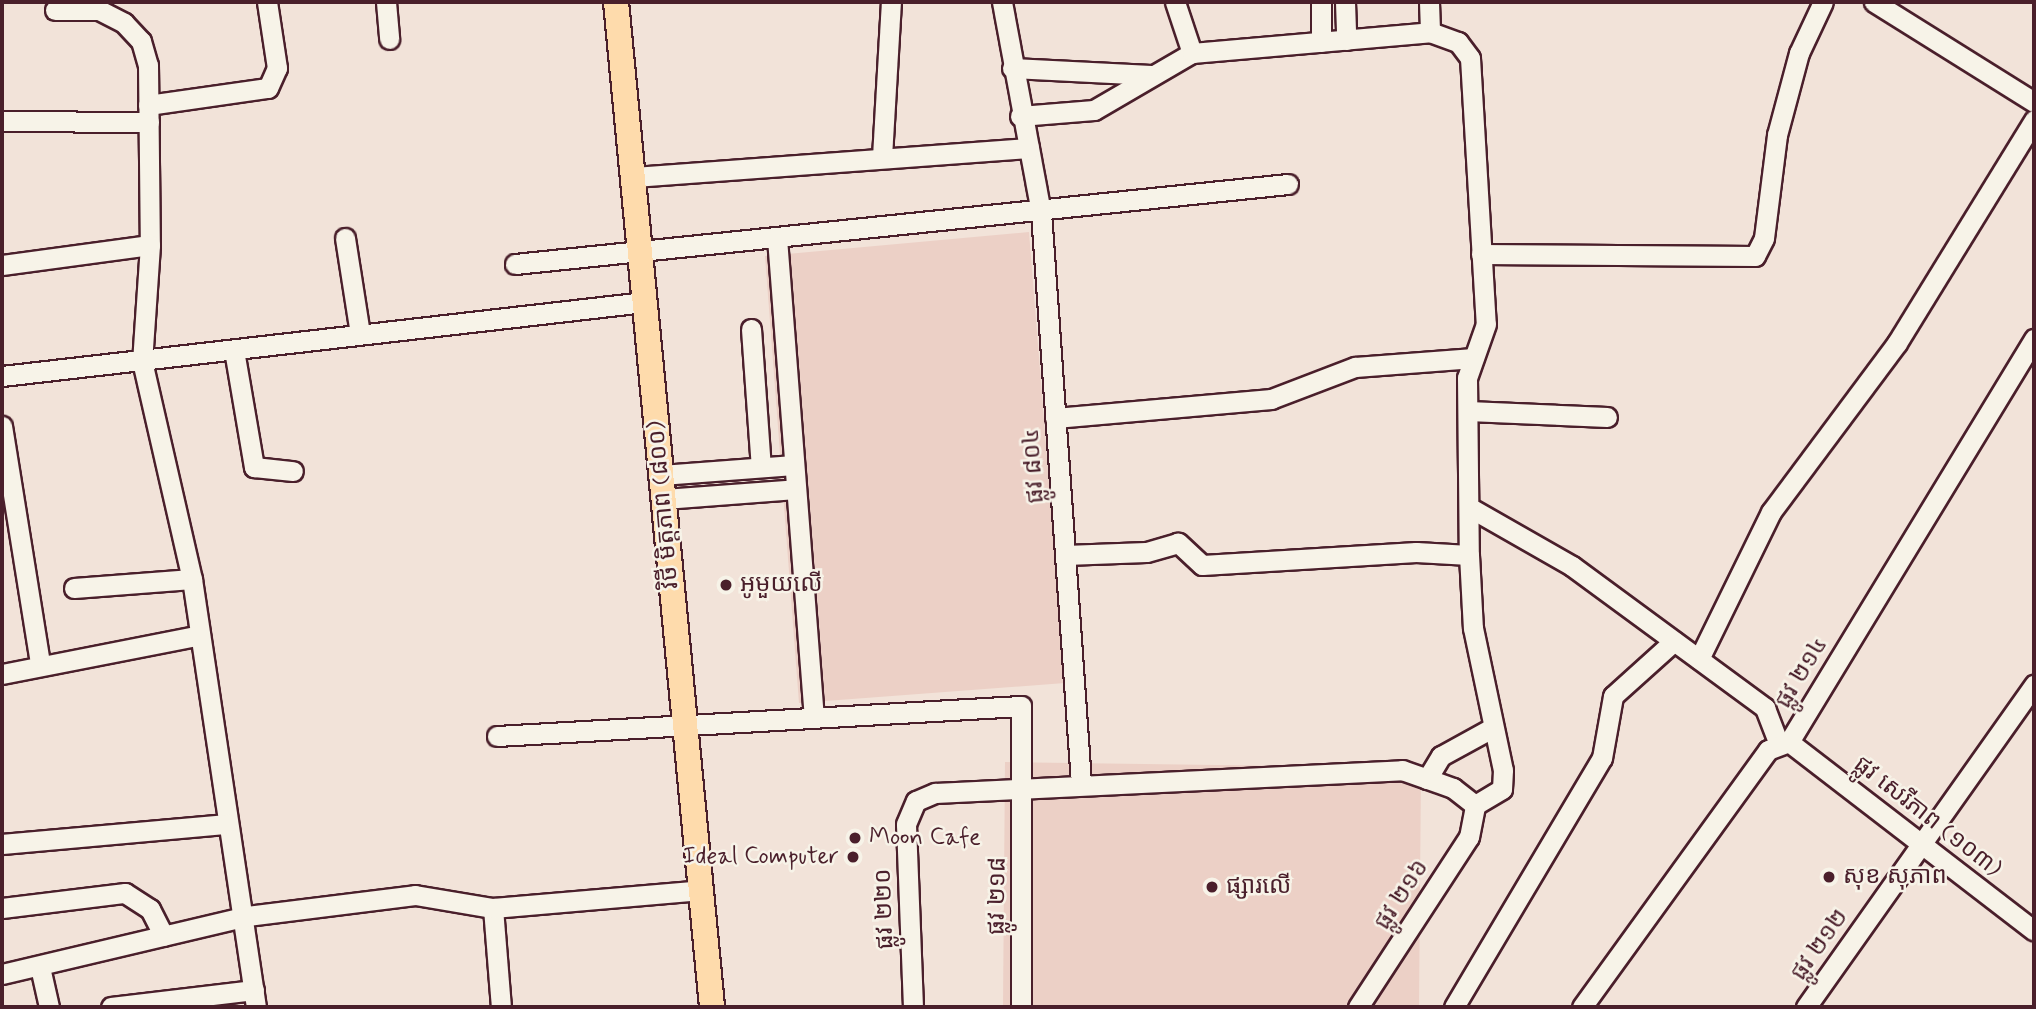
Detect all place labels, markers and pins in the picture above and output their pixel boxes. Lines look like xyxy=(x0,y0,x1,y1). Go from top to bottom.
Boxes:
place label: អូមួយលេី xyxy=(740,571,823,599)
marker: អូមួយលេី xyxy=(718,577,734,593)
place label: Moon Cafe xyxy=(869,824,980,852)
marker: Moon Cafe xyxy=(847,830,863,846)
place label: Ideal Computer xyxy=(675,843,839,871)
marker: Ideal Computer xyxy=(845,849,861,865)
place label: សុខ សុភាព xyxy=(1843,863,1947,891)
marker: សុខ សុភាព xyxy=(1821,869,1837,885)
place label: ផ្សារលើ xyxy=(1226,873,1291,901)
marker: ផ្សារលើ xyxy=(1204,879,1220,895)

